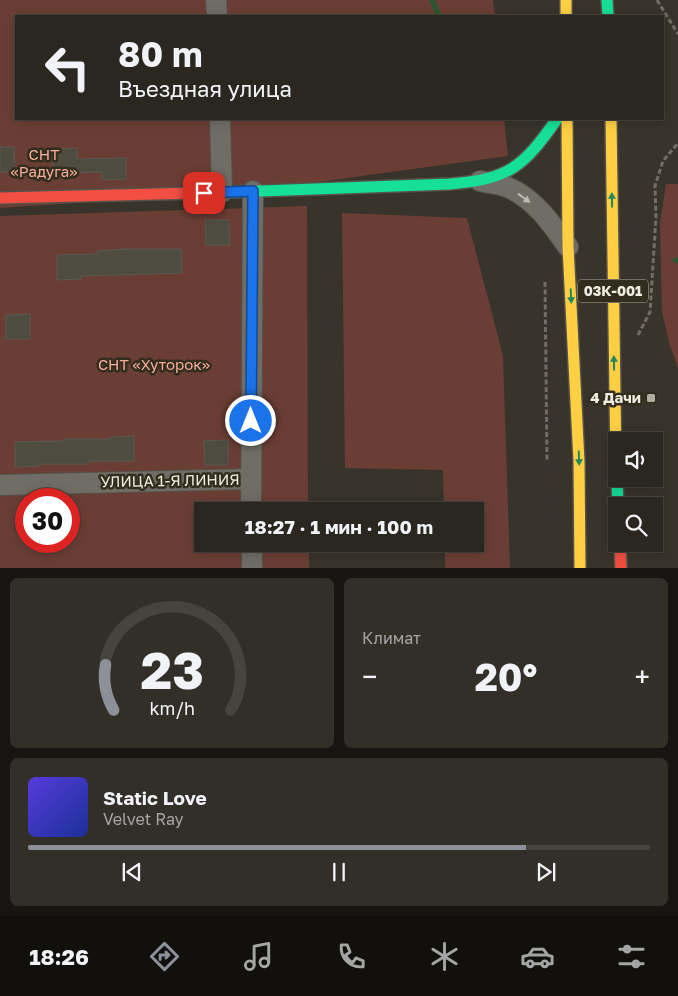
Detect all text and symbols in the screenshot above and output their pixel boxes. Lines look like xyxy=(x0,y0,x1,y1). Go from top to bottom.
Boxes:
text: 80 m xyxy=(118,33,203,75)
icon: left xyxy=(35,35,100,100)
text: Въездная улица xyxy=(118,75,292,102)
park label: СНТ «Радуга» xyxy=(10,145,78,180)
pin xyxy=(183,172,225,214)
icon: arrive xyxy=(190,179,218,207)
one-way arrow xyxy=(608,192,616,208)
one-way arrow xyxy=(517,193,530,204)
road number: 03К-001 xyxy=(578,280,648,302)
one-way arrow xyxy=(567,288,575,304)
park label: СНТ «Хуторок» xyxy=(98,355,210,373)
one-way arrow xyxy=(610,355,618,371)
place label: 4 Дачи xyxy=(590,388,641,406)
marker: 4 Дачи xyxy=(645,392,657,404)
position arrow xyxy=(224,394,276,446)
map controls xyxy=(608,432,663,552)
button: sound xyxy=(608,432,663,487)
one-way arrow xyxy=(575,450,583,466)
street label: УЛИЦА 1-Я ЛИНИЯ xyxy=(100,470,240,490)
speed limit sign: 30 xyxy=(15,488,80,553)
button: search xyxy=(608,497,663,552)
text: 18:27 · 1 мин · 100 m xyxy=(245,515,433,538)
text: Климат xyxy=(362,628,421,648)
text: 23 xyxy=(140,638,204,700)
text: 20° xyxy=(475,654,537,699)
text: − xyxy=(362,660,377,693)
text: + xyxy=(635,660,650,693)
text: km/h xyxy=(149,697,195,719)
text: Static Love xyxy=(103,786,207,809)
text: Velvet Ray xyxy=(103,809,184,829)
icon: previous xyxy=(118,858,146,886)
icon: pause xyxy=(325,858,353,886)
icon: next xyxy=(532,858,560,886)
icon: directions xyxy=(147,939,182,974)
icon: music xyxy=(241,939,276,974)
icon: phone xyxy=(334,939,369,974)
icon: climate xyxy=(427,939,462,974)
icon: car xyxy=(520,939,555,974)
icon: filters xyxy=(614,939,649,974)
text: 18:26 xyxy=(29,943,89,970)

